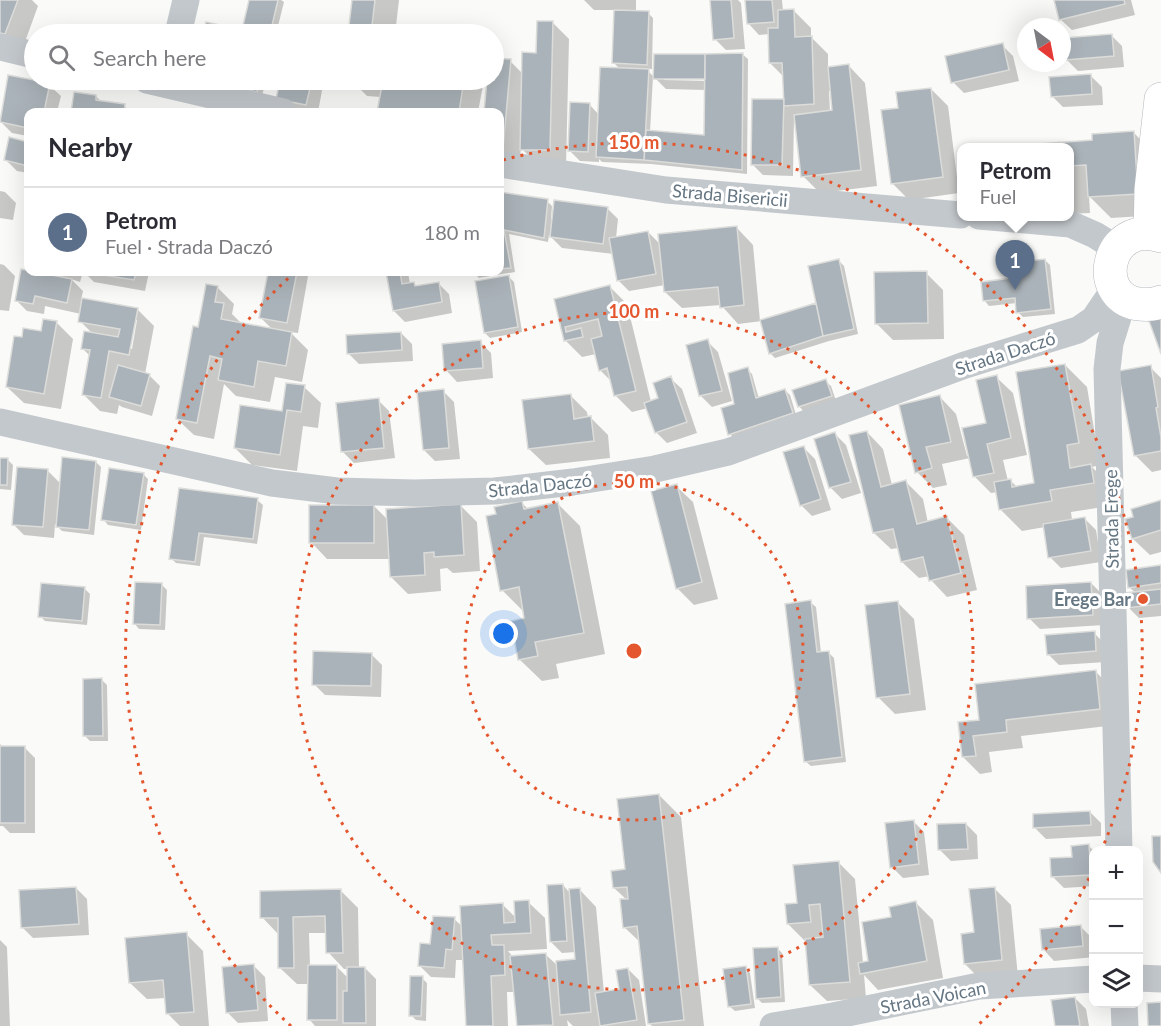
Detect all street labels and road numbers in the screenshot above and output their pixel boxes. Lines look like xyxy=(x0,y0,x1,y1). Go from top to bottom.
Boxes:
street label: Strada Bisericii xyxy=(671,179,789,211)
street label: Strada Daczó xyxy=(952,326,1058,380)
street label: Strada Daczó xyxy=(487,469,593,501)
street label: Strada Erege xyxy=(1099,469,1123,569)
street label: Strada Voican xyxy=(878,976,988,1018)

